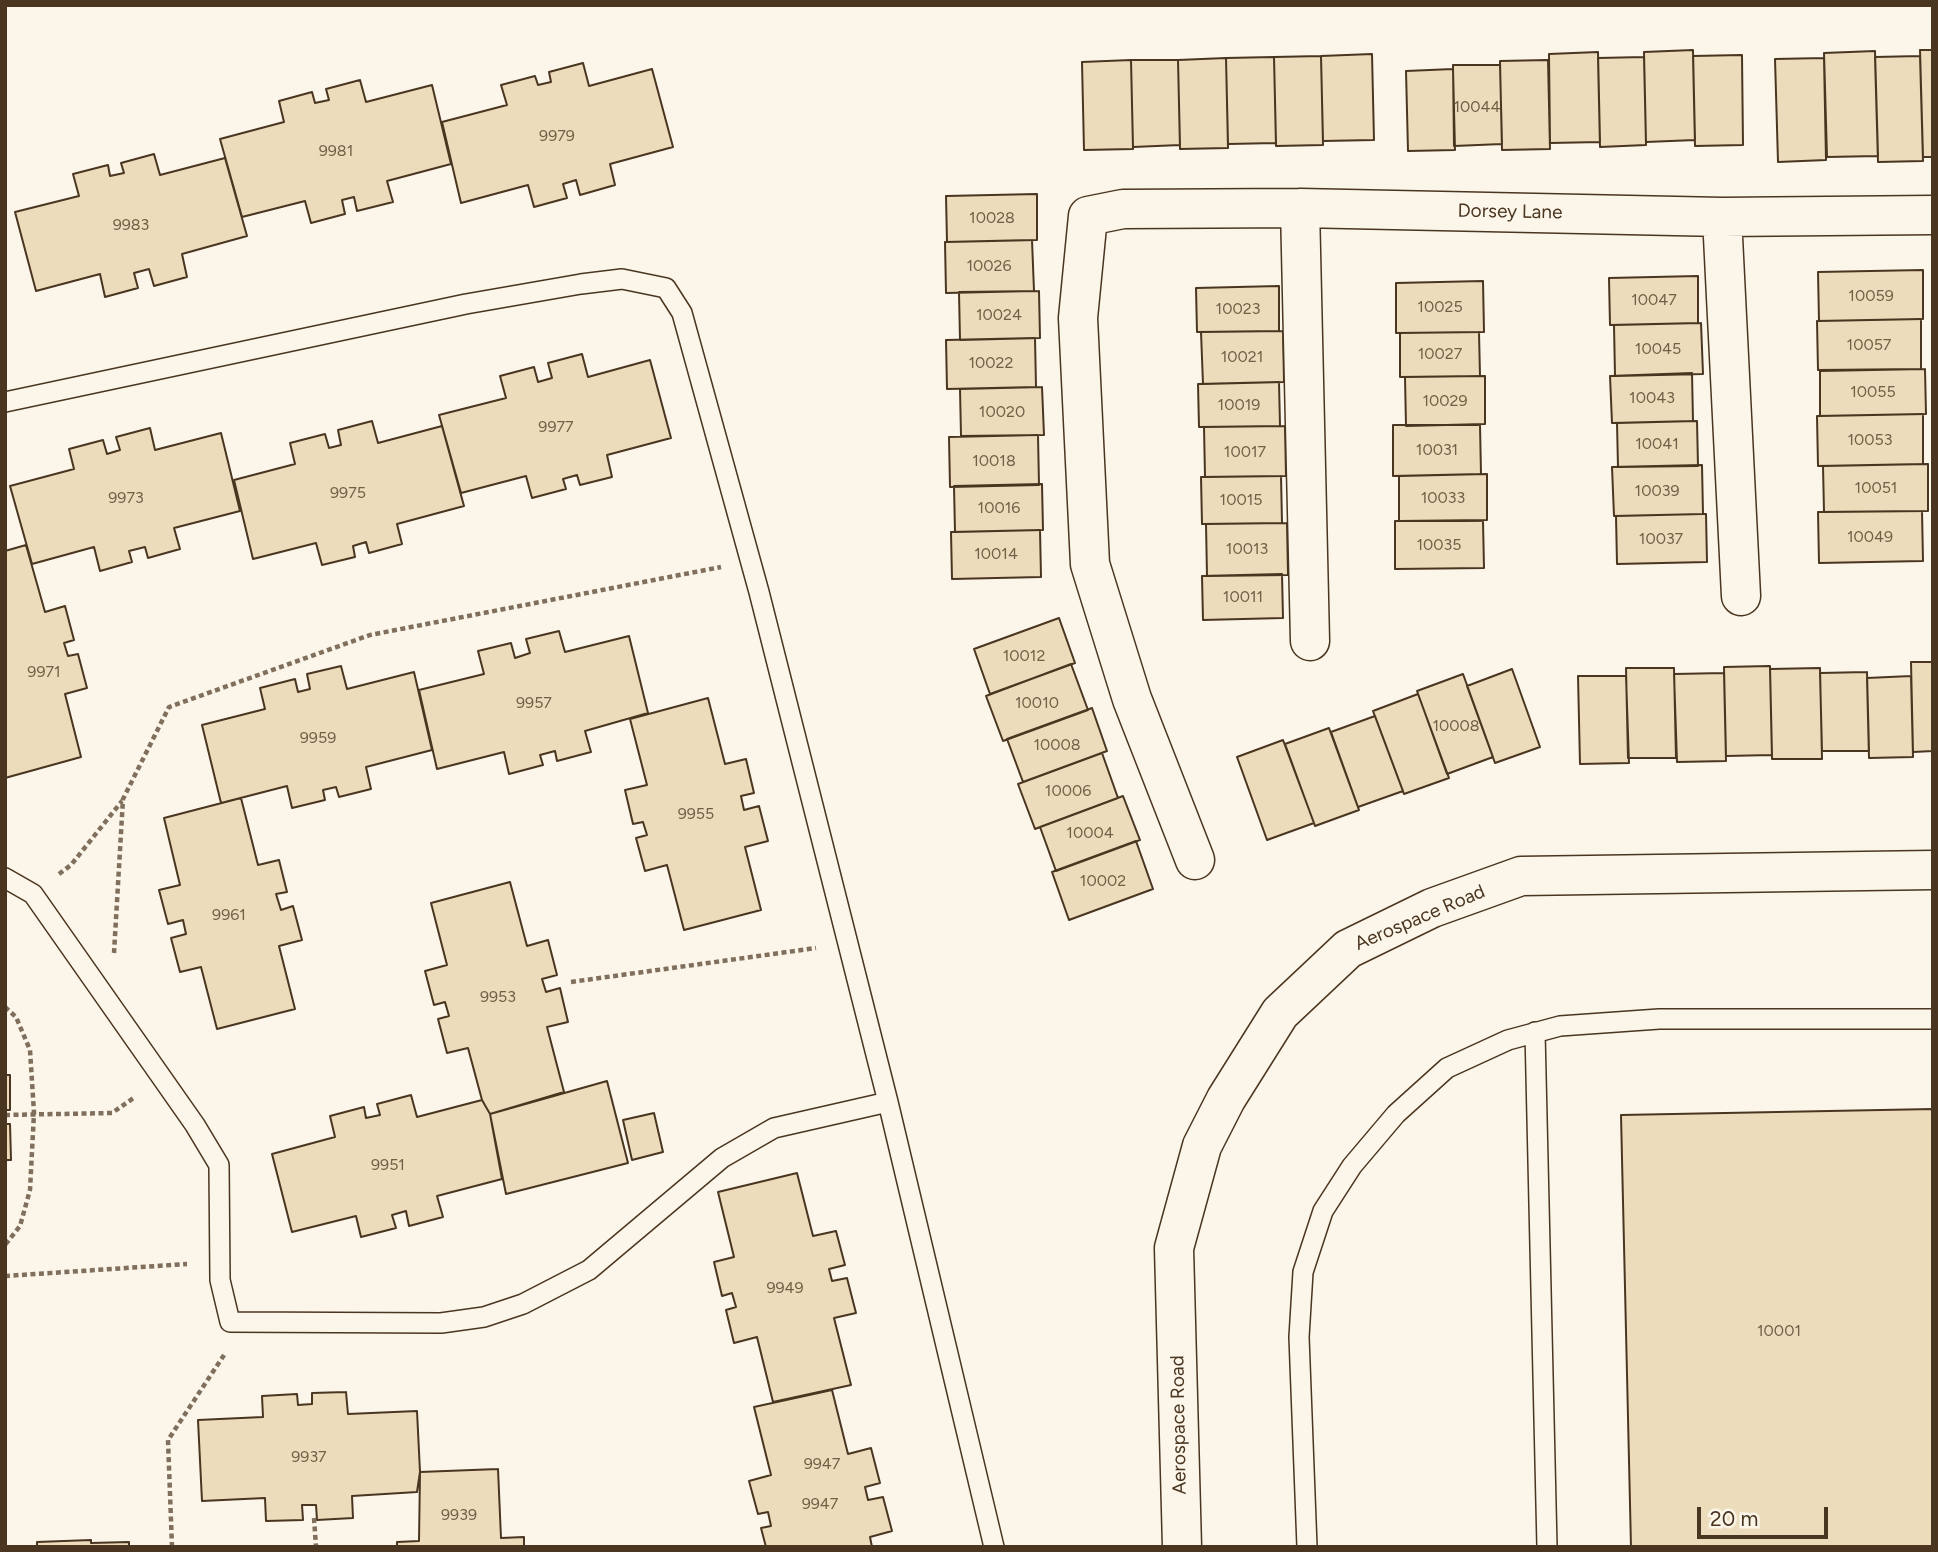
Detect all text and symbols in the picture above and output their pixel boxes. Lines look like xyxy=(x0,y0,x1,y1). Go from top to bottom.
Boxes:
house number: 10044 xyxy=(1454,97,1500,117)
house number: 9979 xyxy=(539,126,575,146)
house number: 9981 xyxy=(319,141,353,161)
street label: Dorsey Lane xyxy=(1457,200,1563,224)
house number: 10028 xyxy=(969,208,1015,228)
house number: 9983 xyxy=(113,215,149,235)
house number: 10026 xyxy=(966,256,1012,276)
house number: 10059 xyxy=(1848,286,1894,306)
house number: 10047 xyxy=(1631,290,1677,310)
house number: 10025 xyxy=(1417,297,1463,317)
house number: 10023 xyxy=(1216,299,1260,319)
house number: 10024 xyxy=(976,305,1022,325)
house number: 10057 xyxy=(1847,335,1891,355)
house number: 10045 xyxy=(1635,339,1681,359)
house number: 10027 xyxy=(1418,344,1462,364)
house number: 10021 xyxy=(1221,347,1263,367)
house number: 10022 xyxy=(968,353,1014,373)
house number: 10055 xyxy=(1850,382,1896,402)
house number: 10043 xyxy=(1629,388,1675,408)
house number: 10029 xyxy=(1422,391,1468,411)
house number: 10019 xyxy=(1218,395,1260,415)
house number: 10020 xyxy=(979,402,1025,422)
house number: 9977 xyxy=(538,417,574,437)
house number: 10053 xyxy=(1847,430,1893,450)
house number: 10041 xyxy=(1635,434,1679,454)
house number: 10031 xyxy=(1416,440,1458,460)
house number: 10017 xyxy=(1224,442,1266,462)
house number: 10018 xyxy=(972,451,1016,471)
house number: 10051 xyxy=(1855,478,1897,498)
house number: 10039 xyxy=(1635,481,1679,501)
house number: 9975 xyxy=(330,483,366,503)
house number: 9973 xyxy=(108,488,144,508)
house number: 10033 xyxy=(1421,488,1465,508)
house number: 10015 xyxy=(1220,490,1262,510)
house number: 10016 xyxy=(978,498,1020,518)
house number: 10049 xyxy=(1847,527,1893,547)
house number: 10037 xyxy=(1639,529,1683,549)
house number: 10035 xyxy=(1416,535,1462,555)
house number: 10013 xyxy=(1226,539,1268,559)
house number: 10014 xyxy=(974,544,1018,564)
house number: 10011 xyxy=(1223,587,1263,607)
house number: 10012 xyxy=(1003,646,1045,666)
house number: 9971 xyxy=(27,662,61,682)
house number: 9957 xyxy=(516,693,552,713)
house number: 10010 xyxy=(1015,693,1059,713)
house number: 10008 xyxy=(1432,716,1480,736)
house number: 9959 xyxy=(300,728,336,748)
house number: 10008 xyxy=(1033,735,1081,755)
house number: 10006 xyxy=(1045,781,1091,801)
house number: 9955 xyxy=(678,804,714,824)
house number: 10004 xyxy=(1066,823,1114,843)
house number: 10002 xyxy=(1080,871,1126,891)
street label: Aerospace Road xyxy=(1351,880,1489,956)
house number: 9961 xyxy=(212,905,246,925)
house number: 9953 xyxy=(480,987,516,1007)
house number: 9951 xyxy=(371,1155,405,1175)
house number: 9949 xyxy=(766,1278,804,1298)
house number: 10001 xyxy=(1757,1321,1801,1341)
street label: Aerospace Road xyxy=(1166,1355,1192,1495)
house number: 9937 xyxy=(291,1447,327,1467)
house number: 9947 xyxy=(804,1454,840,1474)
scale bar xyxy=(1700,1492,1831,1536)
house number: 9947 xyxy=(802,1494,838,1514)
house number: 9939 xyxy=(441,1505,477,1525)
text: 20 m xyxy=(1710,1506,1758,1531)

